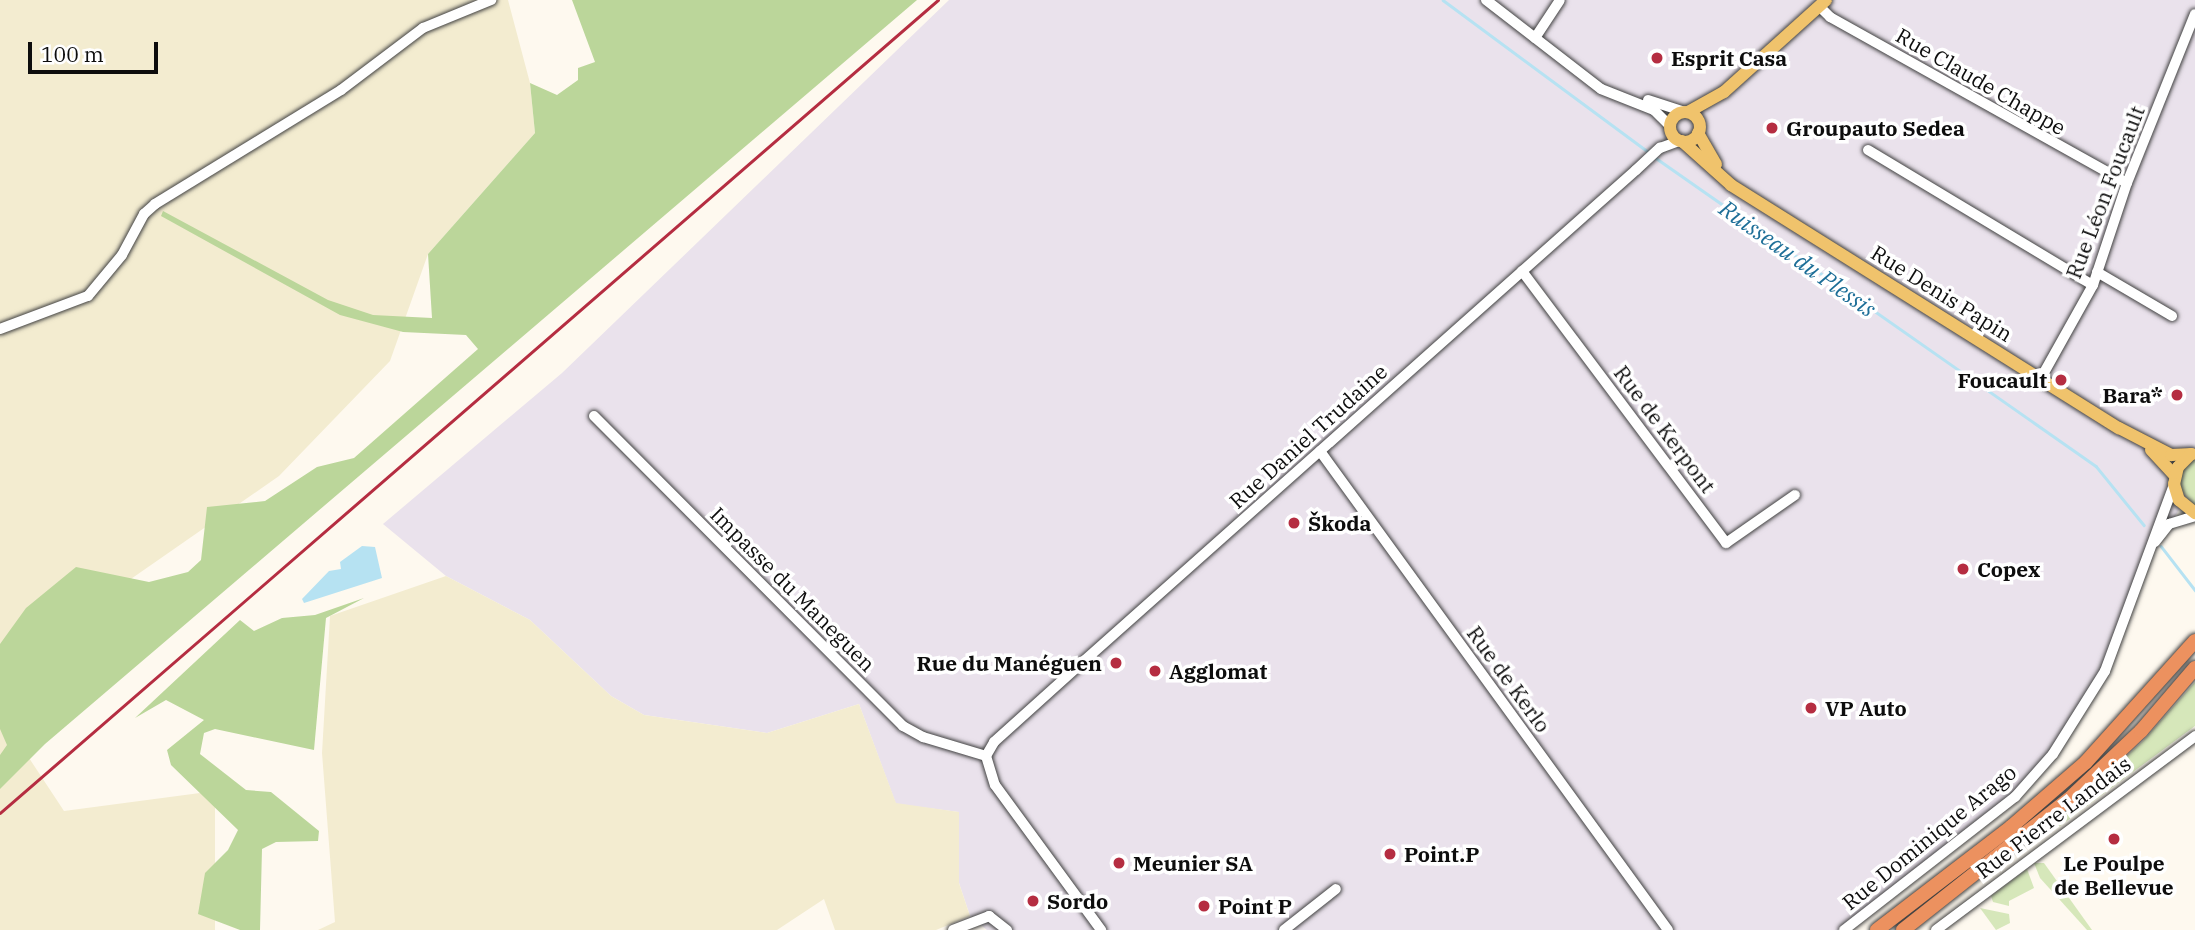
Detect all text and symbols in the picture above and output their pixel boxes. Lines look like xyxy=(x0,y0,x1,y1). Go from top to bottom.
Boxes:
street label: Rue Claude Chappe xyxy=(1892,22,2070,140)
scale bar xyxy=(32,28,161,72)
text: 100 m xyxy=(41,40,104,68)
place label: Esprit Casa xyxy=(1671,45,1787,71)
marker: Esprit Casa xyxy=(1649,50,1665,66)
street label: Rue Léon Foucault xyxy=(2060,102,2150,282)
place label: Groupauto Sedea xyxy=(1786,115,1965,141)
marker: Groupauto Sedea xyxy=(1764,120,1780,136)
water label: Ruisseau du Plessis xyxy=(1715,194,1881,322)
street label: Rue Denis Papin xyxy=(1867,240,2017,346)
street label: Rue Daniel Trudaine xyxy=(1224,359,1392,513)
street label: Rue de Kerpont xyxy=(1609,360,1721,498)
place label: Foucault xyxy=(1957,367,2047,393)
marker: Foucault xyxy=(2053,372,2069,388)
place label: Bara* xyxy=(2102,382,2163,408)
marker: Bara* xyxy=(2169,387,2185,403)
street label: Impasse du Maneguen xyxy=(705,501,881,677)
place label: Škoda xyxy=(1308,510,1372,536)
marker: Škoda xyxy=(1286,515,1302,531)
place label: Copex xyxy=(1977,556,2040,582)
marker: Copex xyxy=(1955,561,1971,577)
street label: Rue de Kerlo xyxy=(1462,621,1556,737)
place label: Rue du Manéguen xyxy=(917,650,1102,676)
marker: Rue du Manéguen xyxy=(1108,655,1124,671)
place label: Agglomat xyxy=(1169,658,1267,684)
marker: Agglomat xyxy=(1147,663,1163,679)
place label: VP Auto xyxy=(1825,695,1907,721)
marker: VP Auto xyxy=(1803,700,1819,716)
street label: Rue Pierre Landais xyxy=(1971,751,2135,883)
street label: Rue Dominique Arago xyxy=(1837,759,2021,915)
marker: Le Poulpe de Bellevue xyxy=(2106,831,2122,847)
place label: Point.P xyxy=(1404,841,1480,867)
marker: Point.P xyxy=(1382,846,1398,862)
place label: Meunier SA xyxy=(1133,850,1253,876)
place label: Le Poulpe de Bellevue xyxy=(2054,850,2174,900)
marker: Meunier SA xyxy=(1111,855,1127,871)
place label: Sordo xyxy=(1047,888,1108,914)
marker: Sordo xyxy=(1025,893,1041,909)
place label: Point P xyxy=(1218,893,1292,919)
marker: Point P xyxy=(1196,898,1212,914)

